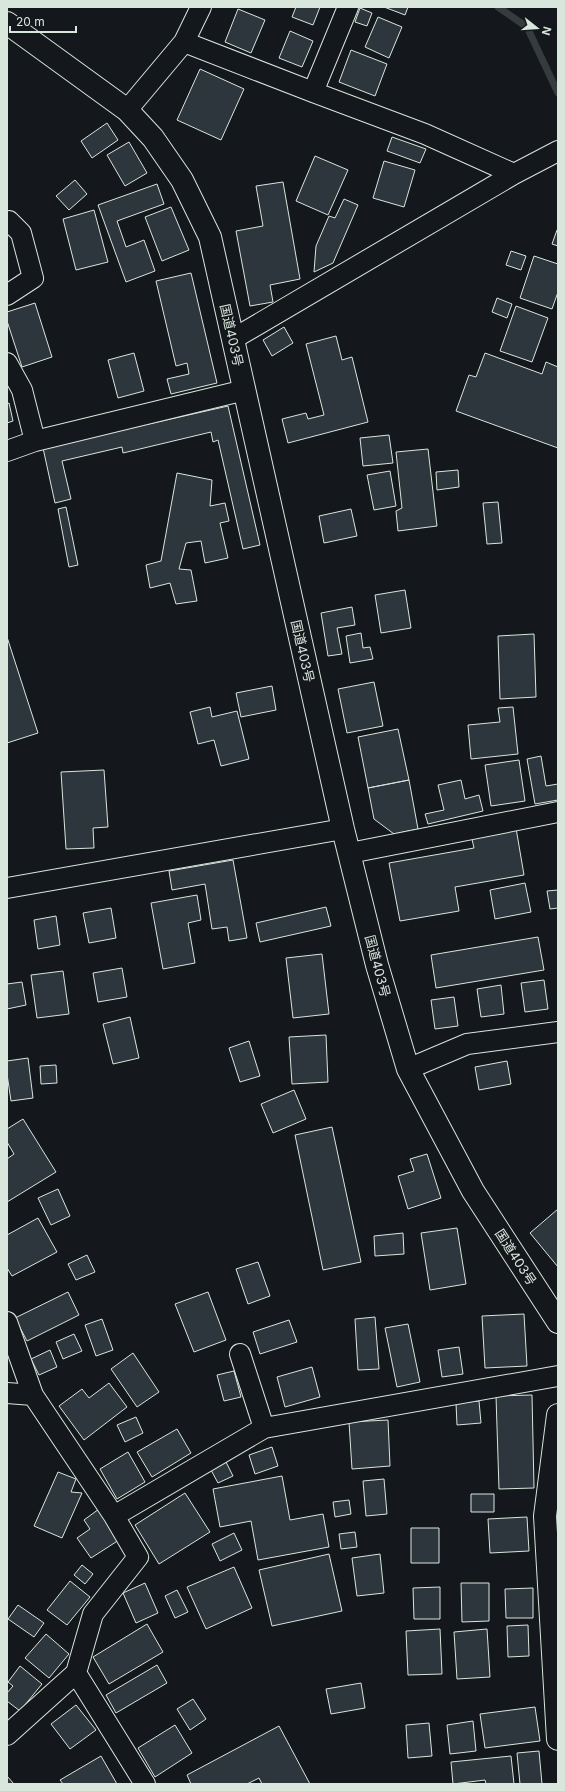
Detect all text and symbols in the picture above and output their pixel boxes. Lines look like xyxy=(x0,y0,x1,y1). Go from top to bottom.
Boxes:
scale bar xyxy=(10,8,76,34)
north arrow xyxy=(517,8,557,48)
text: 20 m xyxy=(16,14,45,29)
text: N xyxy=(539,25,554,37)
street label: 国道403号 xyxy=(217,302,247,368)
street label: 国道403号 xyxy=(288,618,318,684)
street label: 国道403号 xyxy=(362,933,394,999)
street label: 国道403号 xyxy=(492,1226,540,1288)

